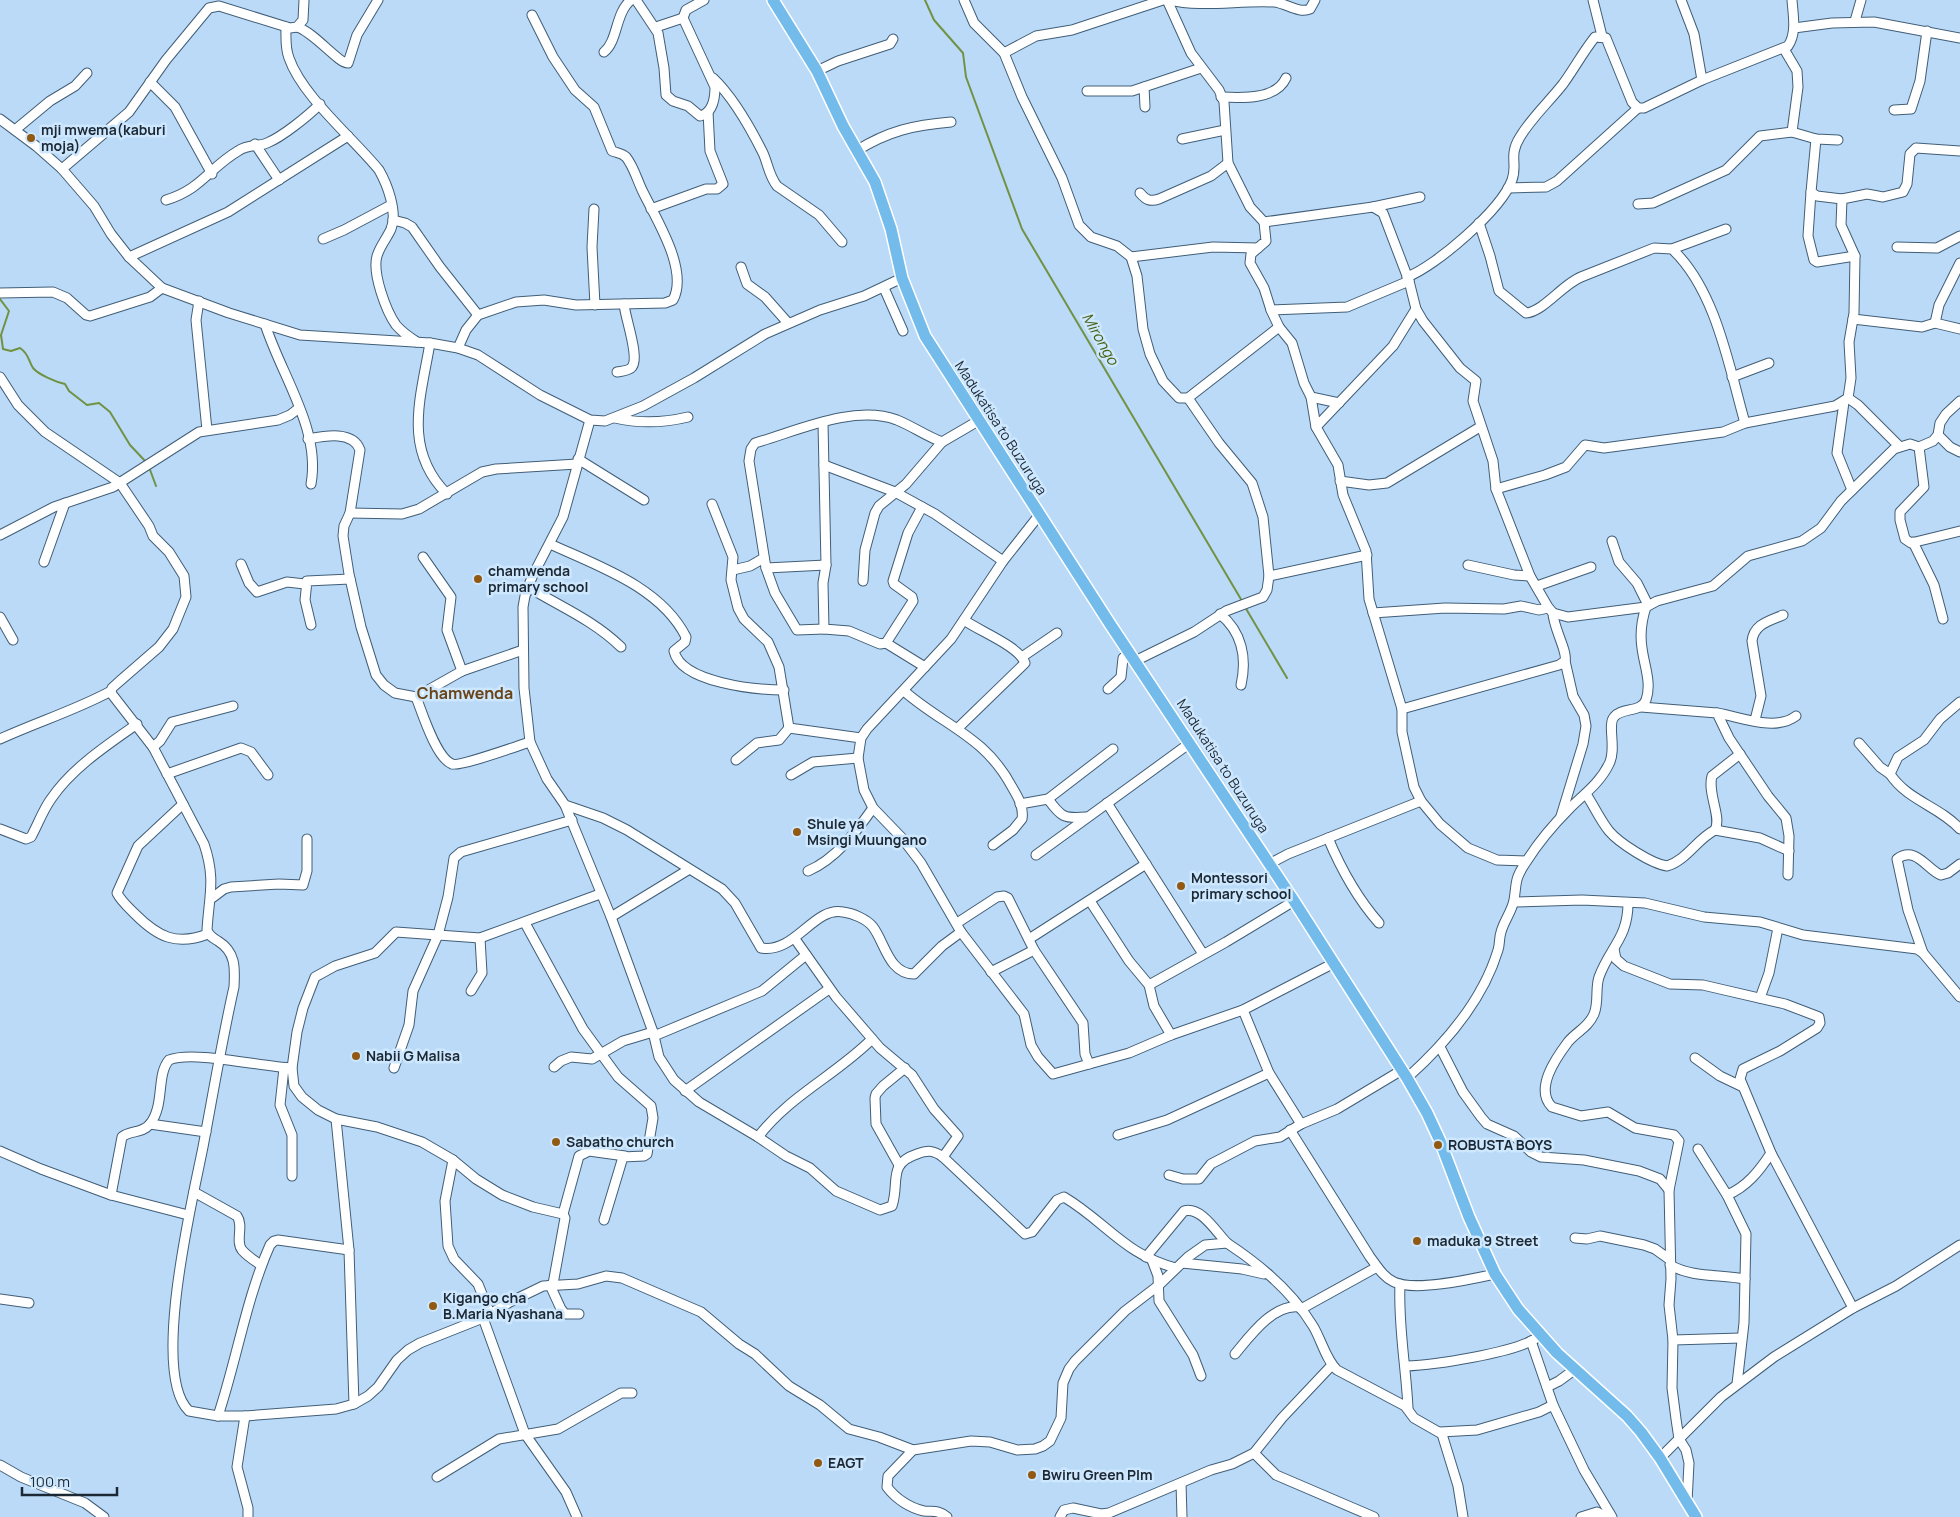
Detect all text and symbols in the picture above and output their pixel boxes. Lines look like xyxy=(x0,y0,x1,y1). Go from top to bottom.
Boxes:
place label: mji mwema(kaburi moja) xyxy=(41,120,166,155)
marker: mji mwema(kaburi moja) xyxy=(25,132,37,144)
water label: Mirongo xyxy=(1077,309,1124,370)
street label: Madukatisa to Buzuruga xyxy=(951,357,1052,498)
place label: chamwenda primary school xyxy=(488,561,588,596)
marker: chamwenda primary school xyxy=(472,573,484,585)
district label: Chamwenda xyxy=(417,682,513,704)
street label: Madukatisa to Buzuruga xyxy=(1173,695,1274,836)
place label: Shule ya Msingi Muungano xyxy=(807,814,927,849)
marker: Shule ya Msingi Muungano xyxy=(791,826,803,838)
place label: Montessori primary school xyxy=(1191,868,1291,903)
marker: Montessori primary school xyxy=(1175,880,1187,892)
place label: Nabii G Malisa xyxy=(366,1046,460,1065)
marker: Nabii G Malisa xyxy=(350,1050,362,1062)
place label: Sabatho church xyxy=(566,1132,674,1151)
place label: ROBUSTA BOYS xyxy=(1448,1135,1552,1154)
marker: Sabatho church xyxy=(550,1136,562,1148)
marker: ROBUSTA BOYS xyxy=(1432,1139,1444,1151)
place label: maduka 9 Street xyxy=(1427,1231,1539,1250)
marker: maduka 9 Street xyxy=(1411,1235,1423,1247)
place label: Kigango cha B.Maria Nyashana xyxy=(443,1288,563,1323)
marker: Kigango cha B.Maria Nyashana xyxy=(427,1300,439,1312)
place label: EAGT xyxy=(828,1453,864,1472)
marker: EAGT xyxy=(812,1457,824,1469)
scale bar xyxy=(22,1464,118,1496)
place label: Bwiru Green Plm xyxy=(1042,1465,1153,1484)
marker: Bwiru Green Plm xyxy=(1026,1469,1038,1481)
text: 100 m xyxy=(30,1471,70,1492)

